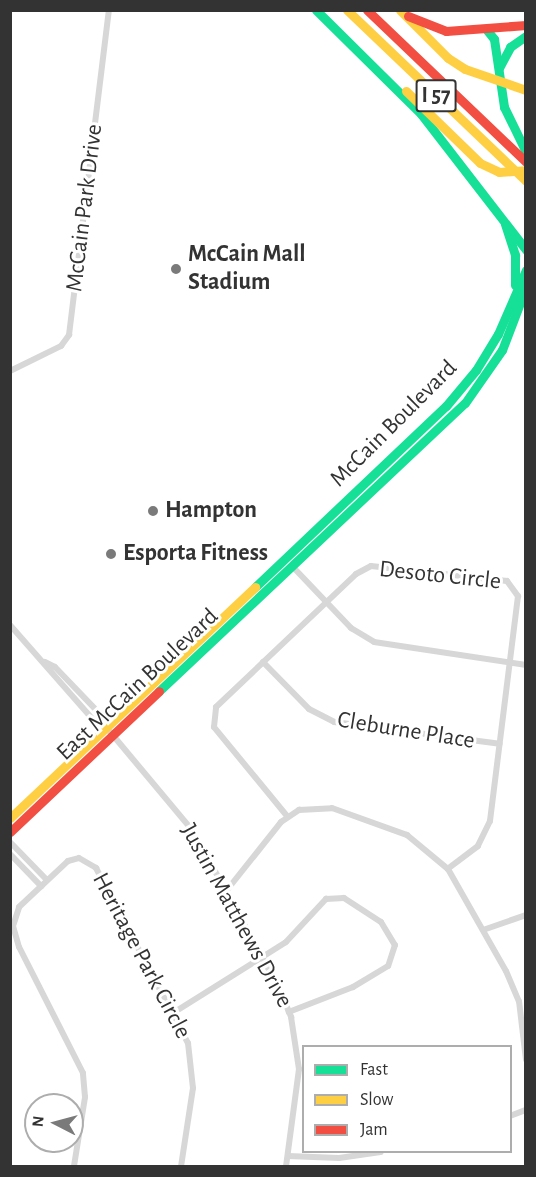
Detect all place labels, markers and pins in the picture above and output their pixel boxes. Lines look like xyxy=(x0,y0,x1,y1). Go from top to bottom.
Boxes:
place label: McCain Mall Stadium xyxy=(188,241,306,297)
marker: McCain Mall Stadium xyxy=(169,262,183,276)
place label: Hampton xyxy=(165,497,257,525)
marker: Hampton xyxy=(146,504,160,518)
place label: Esporta Fitness xyxy=(123,540,268,568)
marker: Esporta Fitness xyxy=(104,547,118,561)

